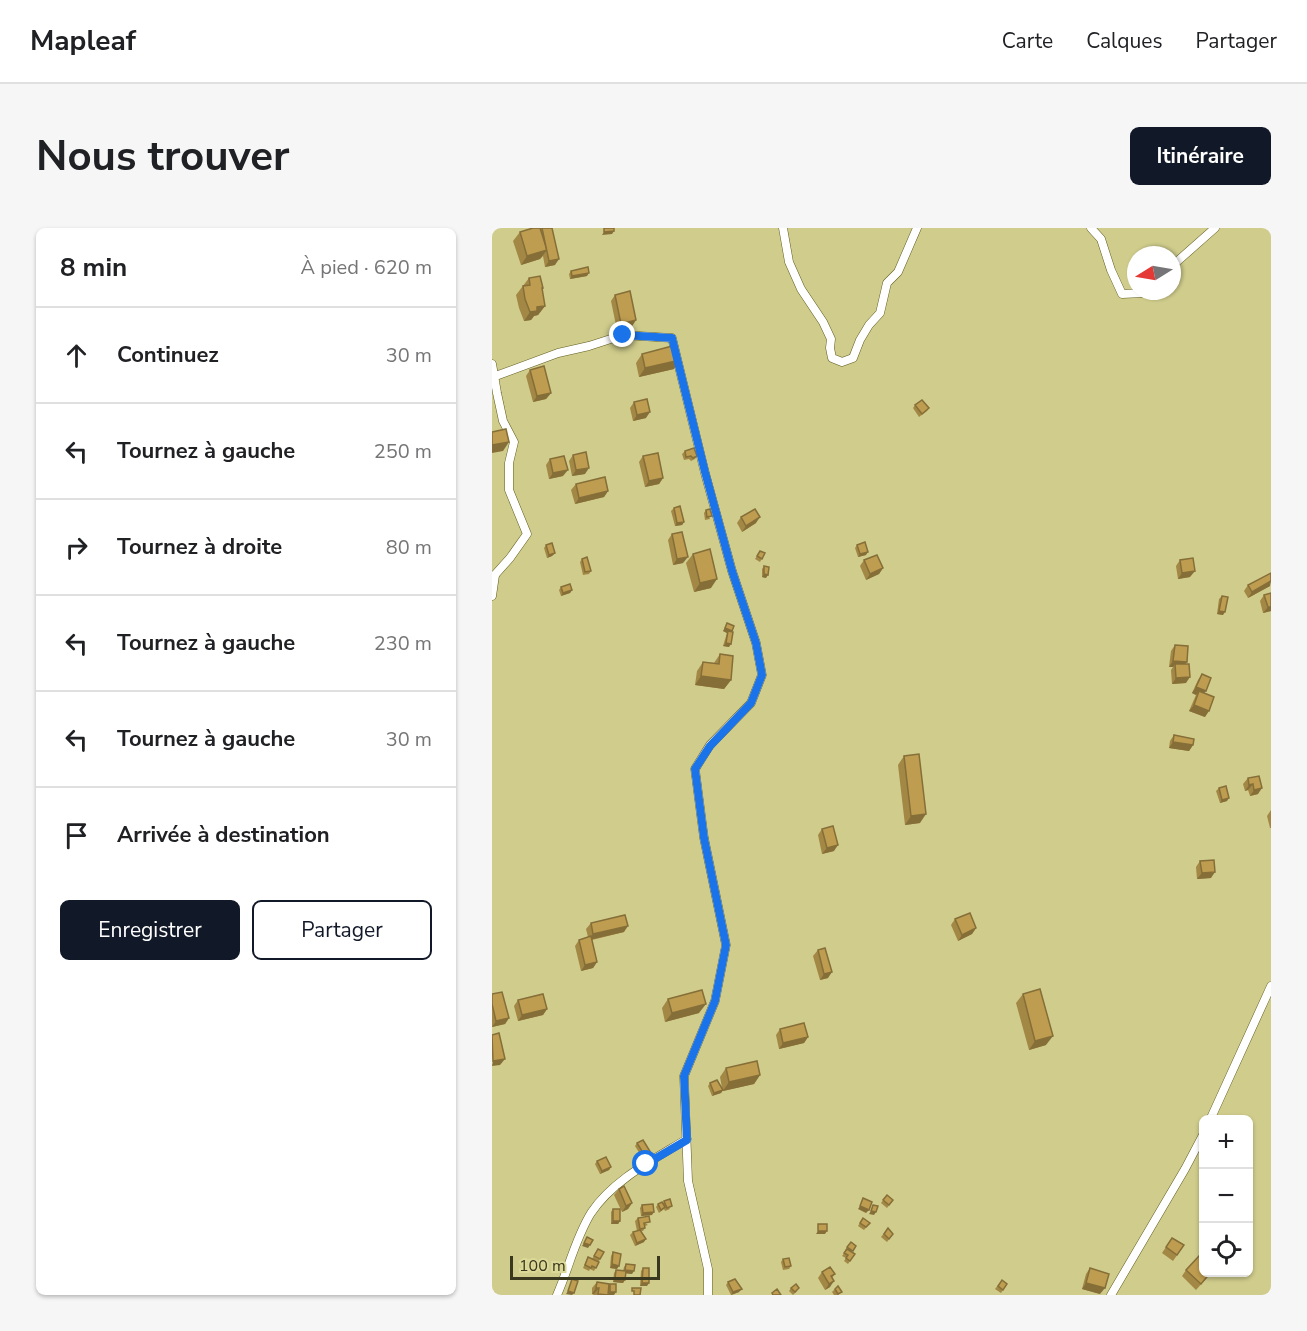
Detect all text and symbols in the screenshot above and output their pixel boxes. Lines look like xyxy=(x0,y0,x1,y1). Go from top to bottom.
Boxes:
text: Mapleaf xyxy=(30,22,136,60)
text: Carte xyxy=(1002,27,1053,55)
text: Calques xyxy=(1086,27,1163,55)
text: Partager xyxy=(1196,27,1277,55)
button: Itinéraire xyxy=(1130,127,1271,185)
text: Nous trouver xyxy=(36,128,289,185)
north arrow xyxy=(1127,246,1181,300)
text: 8 min xyxy=(60,250,127,285)
text: À pied · 620 m xyxy=(301,254,432,281)
route end xyxy=(609,321,635,347)
icon: ahead xyxy=(60,339,93,372)
text: Continuez xyxy=(117,340,219,370)
text: 30 m xyxy=(386,342,432,369)
icon: left xyxy=(60,435,93,468)
text: Tournez à gauche xyxy=(117,436,295,466)
text: 250 m xyxy=(374,438,432,465)
icon: right xyxy=(60,531,93,564)
text: Tournez à droite xyxy=(117,532,282,562)
text: 80 m xyxy=(386,534,432,561)
icon: left xyxy=(60,627,93,660)
text: Tournez à gauche xyxy=(117,628,295,658)
text: 230 m xyxy=(374,630,432,657)
icon: left xyxy=(60,723,93,756)
text: Tournez à gauche xyxy=(117,724,295,754)
text: 30 m xyxy=(386,726,432,753)
icon: arrive xyxy=(60,819,93,852)
text: Arrivée à destination xyxy=(117,820,330,850)
button: Enregistrer xyxy=(60,900,240,960)
button: Partager xyxy=(252,900,432,960)
map controls xyxy=(1199,1115,1253,1277)
button: + xyxy=(1199,1115,1253,1169)
route start xyxy=(632,1150,658,1176)
button: − xyxy=(1199,1169,1253,1223)
button: locate xyxy=(1199,1223,1253,1277)
scale bar xyxy=(510,1253,660,1280)
text: 100 m xyxy=(519,1255,566,1277)

